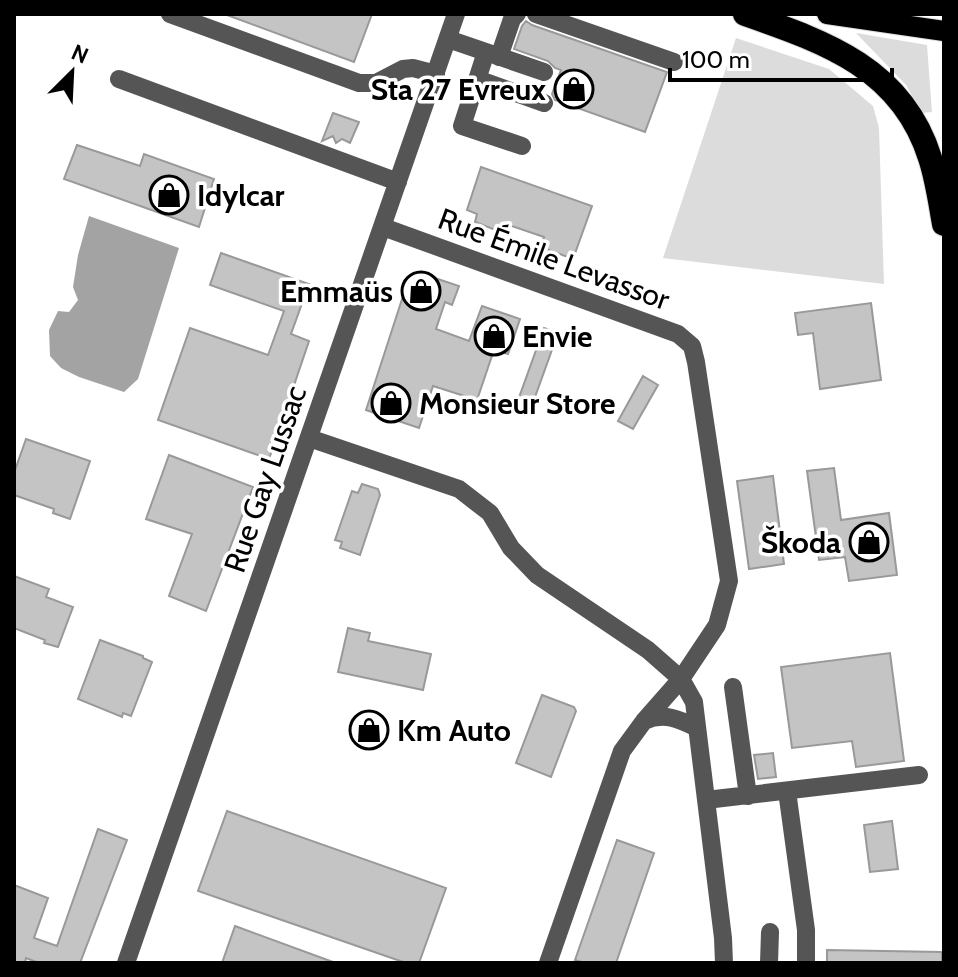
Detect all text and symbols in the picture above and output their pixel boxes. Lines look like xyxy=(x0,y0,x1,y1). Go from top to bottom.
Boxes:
north arrow xyxy=(32,32,112,112)
scale bar xyxy=(670,32,892,82)
text: N xyxy=(67,39,93,70)
text: 100 m xyxy=(682,45,750,74)
shop icon: Sta 27 Evreux xyxy=(553,68,595,110)
place label: Sta 27 Evreux xyxy=(371,71,546,108)
shop icon: Idylcar xyxy=(148,174,190,216)
place label: Idylcar xyxy=(197,177,285,214)
street label: Rue Émile Levassor xyxy=(433,200,675,318)
shop icon: Emmaüs xyxy=(400,270,442,312)
place label: Emmaüs xyxy=(280,273,393,310)
shop icon: Envie xyxy=(473,315,515,357)
place label: Envie xyxy=(522,318,593,355)
street label: Rue Gay Lussac xyxy=(216,381,314,577)
shop icon: Monsieur Store xyxy=(370,382,412,424)
place label: Monsieur Store xyxy=(419,385,615,422)
shop icon: Škoda xyxy=(848,521,890,563)
place label: Škoda xyxy=(761,524,841,561)
shop icon: Km Auto xyxy=(348,709,390,751)
place label: Km Auto xyxy=(397,712,511,749)

